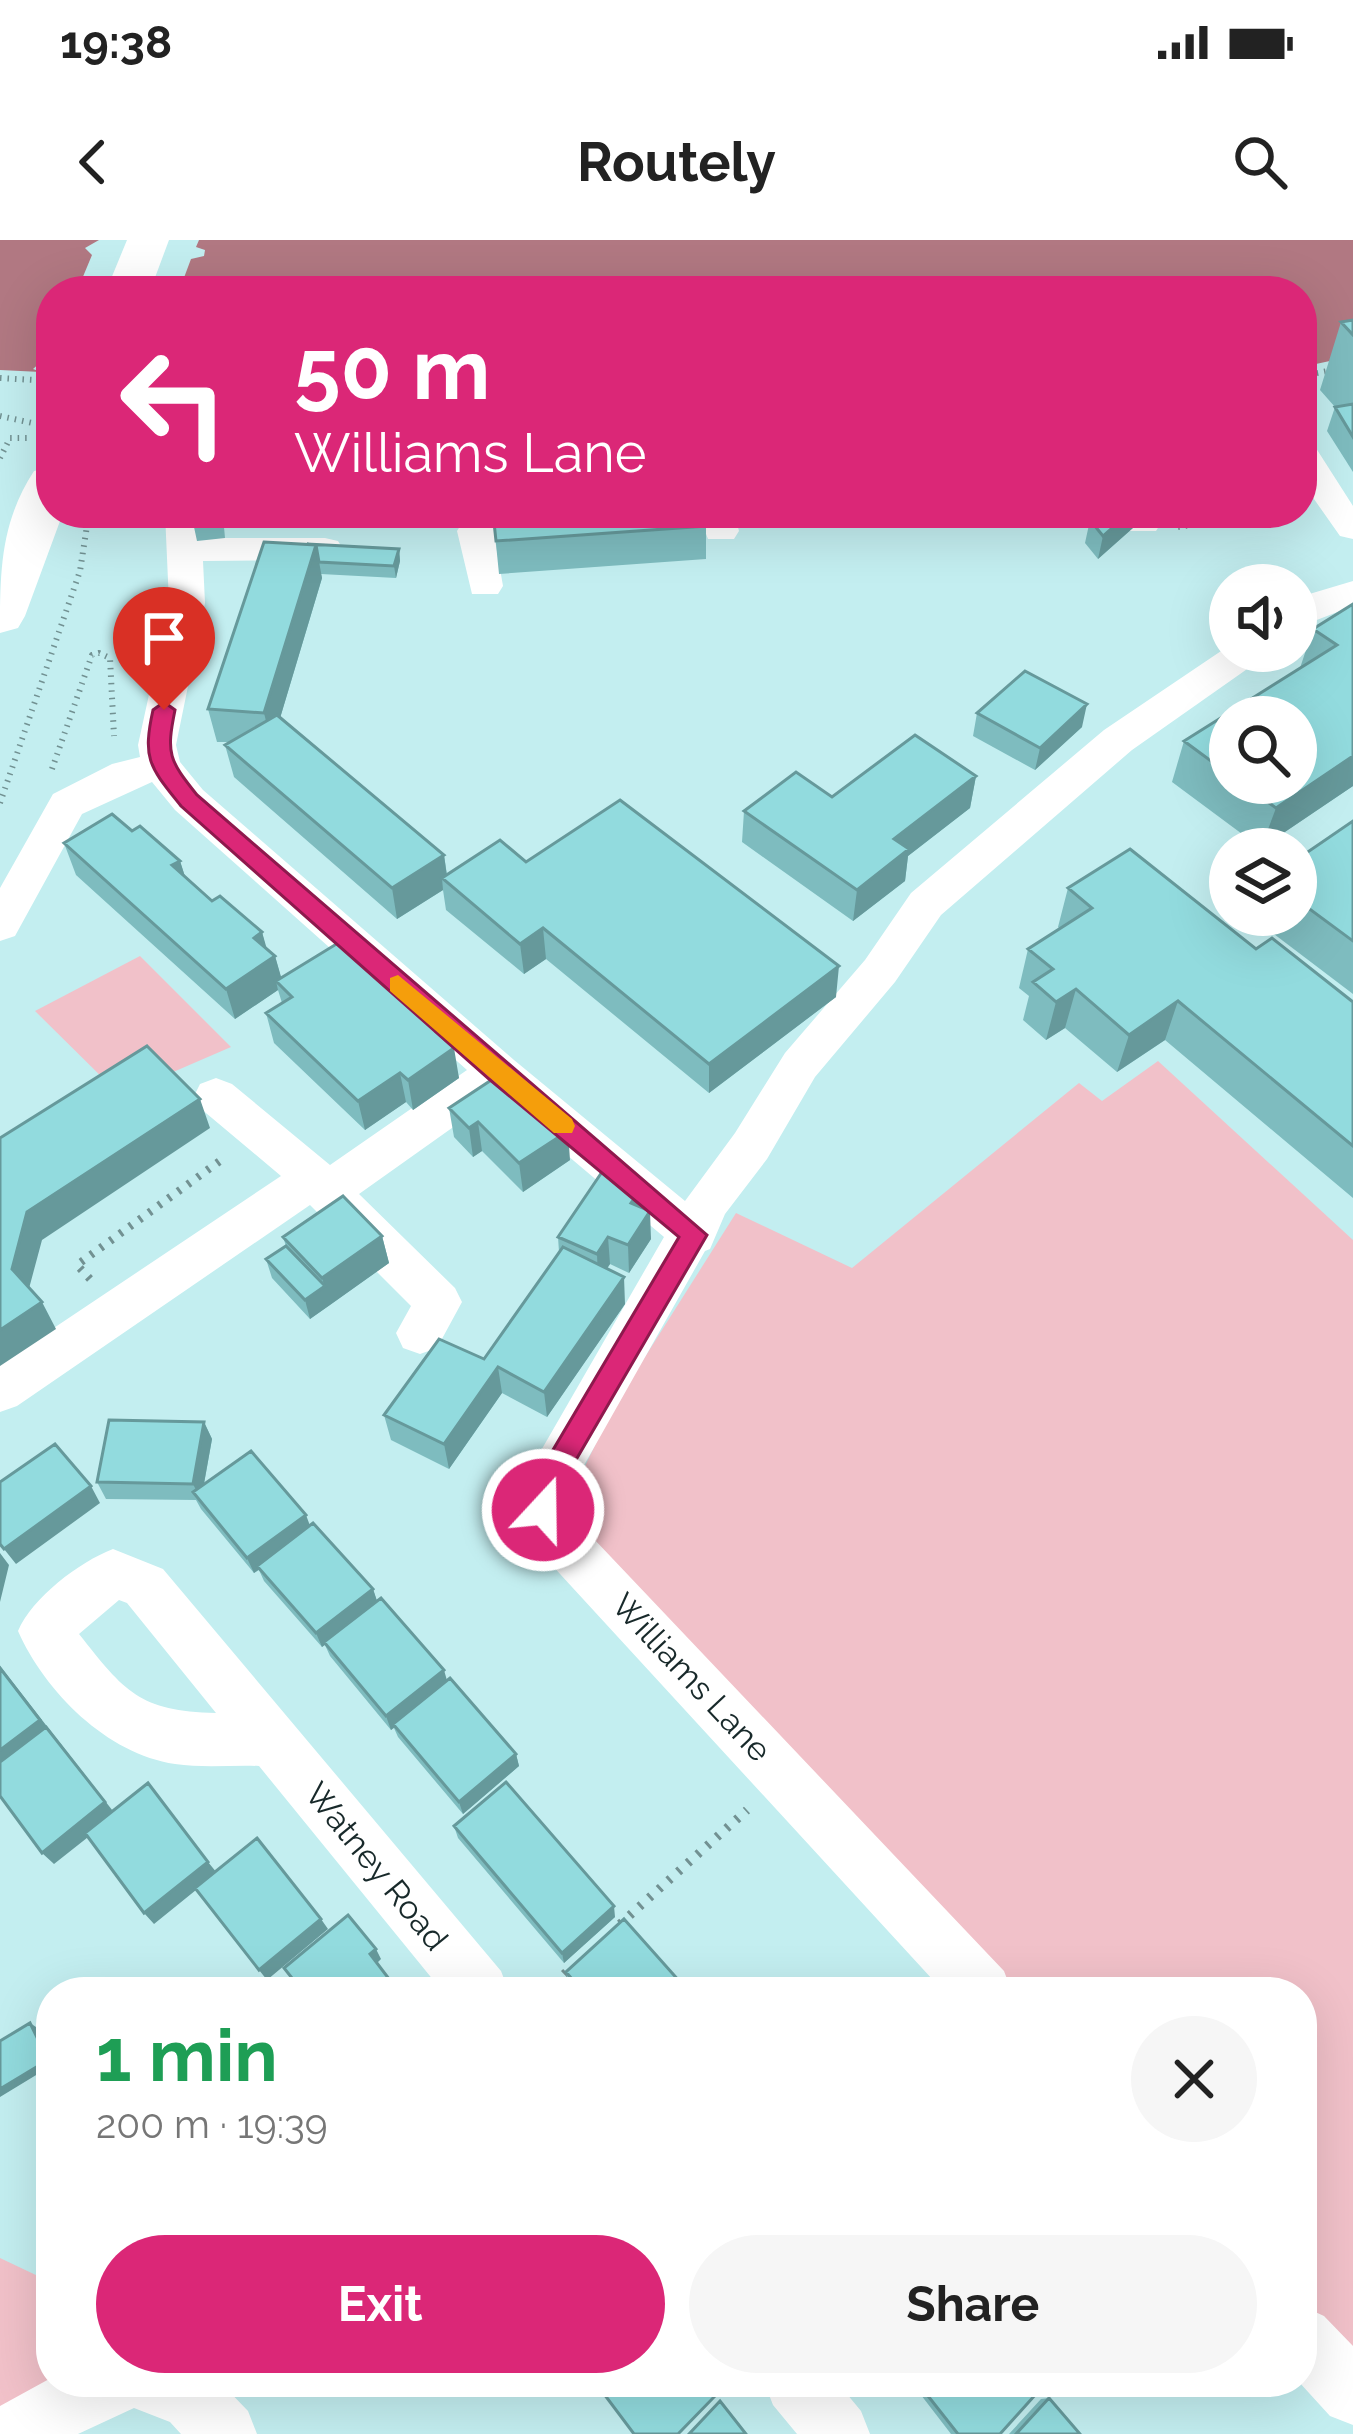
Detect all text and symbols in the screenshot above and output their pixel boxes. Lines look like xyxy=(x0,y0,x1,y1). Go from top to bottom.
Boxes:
text: 19:38 xyxy=(60,16,172,69)
icon: back xyxy=(60,129,126,195)
icon: search xyxy=(1227,129,1293,195)
text: Routely xyxy=(577,130,776,194)
text: 50 m xyxy=(294,320,490,419)
icon: left xyxy=(96,324,252,480)
text: Williams Lane xyxy=(294,421,646,485)
map controls xyxy=(1209,564,1317,936)
button: sound xyxy=(1209,564,1317,672)
pin xyxy=(113,587,215,710)
icon: arrive xyxy=(131,605,197,671)
button: search xyxy=(1209,696,1317,804)
button: layers xyxy=(1209,828,1317,936)
position arrow xyxy=(480,1447,606,1573)
street label: Williams Lane xyxy=(604,1585,779,1769)
street label: Watney Road xyxy=(297,1775,456,1958)
text: 1 min xyxy=(96,2013,278,2098)
button: close xyxy=(1131,2016,1257,2142)
text: 200 m · 19:39 xyxy=(96,2101,328,2147)
button: Exit xyxy=(96,2235,665,2373)
button: Share xyxy=(689,2235,1257,2373)

